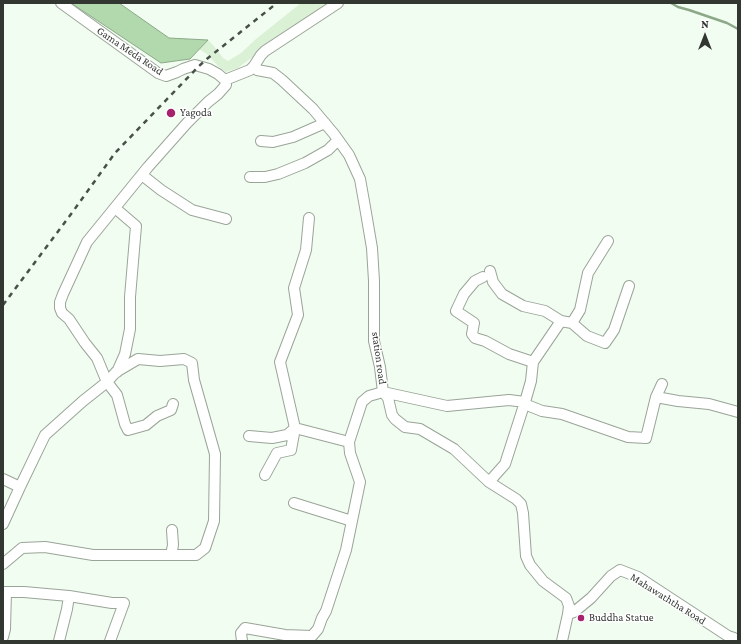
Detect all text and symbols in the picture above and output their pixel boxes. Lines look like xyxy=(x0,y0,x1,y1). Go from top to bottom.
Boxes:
north arrow xyxy=(685,16,725,56)
text: N xyxy=(701,18,709,30)
street label: Gama Meda Road xyxy=(94,24,166,78)
place label: Yagoda xyxy=(180,106,212,120)
marker: Yagoda xyxy=(165,107,177,119)
street label: station road xyxy=(369,331,389,385)
street label: Mahawaththa Road xyxy=(628,570,708,628)
place label: Buddha Statue xyxy=(589,611,654,625)
marker: Buddha Statue xyxy=(576,613,586,623)

